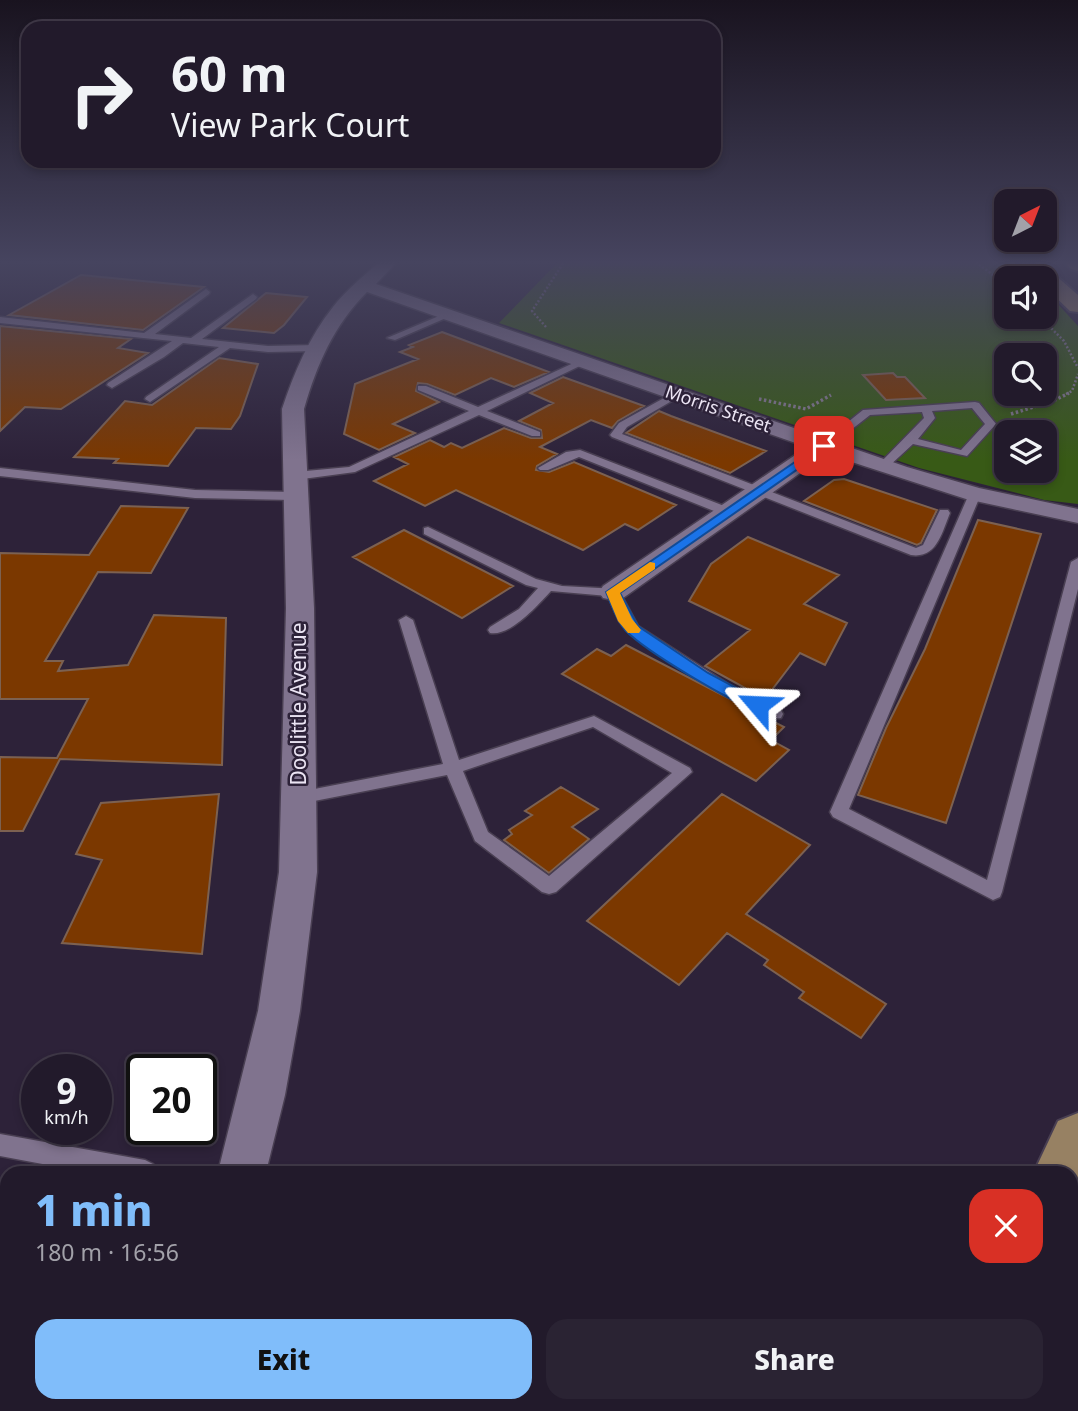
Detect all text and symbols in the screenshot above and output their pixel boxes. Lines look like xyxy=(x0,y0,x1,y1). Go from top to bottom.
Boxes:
text: 60 m xyxy=(171,40,288,106)
icon: right xyxy=(56,49,147,140)
text: View Park Court xyxy=(171,103,409,146)
north arrow xyxy=(994,189,1057,252)
map controls xyxy=(994,189,1057,483)
button: sound xyxy=(994,266,1057,329)
button: search xyxy=(994,343,1057,406)
street label: Morris Street xyxy=(662,379,775,438)
pin xyxy=(794,416,854,476)
button: layers xyxy=(994,420,1057,483)
icon: arrive xyxy=(805,427,843,465)
street label: Doolittle Avenue xyxy=(284,622,312,786)
position arrow xyxy=(721,668,795,742)
speed limit sign: 20 xyxy=(126,1054,217,1145)
text: 9 xyxy=(56,1067,77,1114)
text: km/h xyxy=(44,1105,89,1129)
text: 1 min xyxy=(35,1181,152,1238)
button: close xyxy=(969,1189,1043,1263)
text: 180 m · 16:56 xyxy=(35,1236,179,1268)
button: Exit xyxy=(35,1319,532,1399)
button: Share xyxy=(546,1319,1043,1399)

